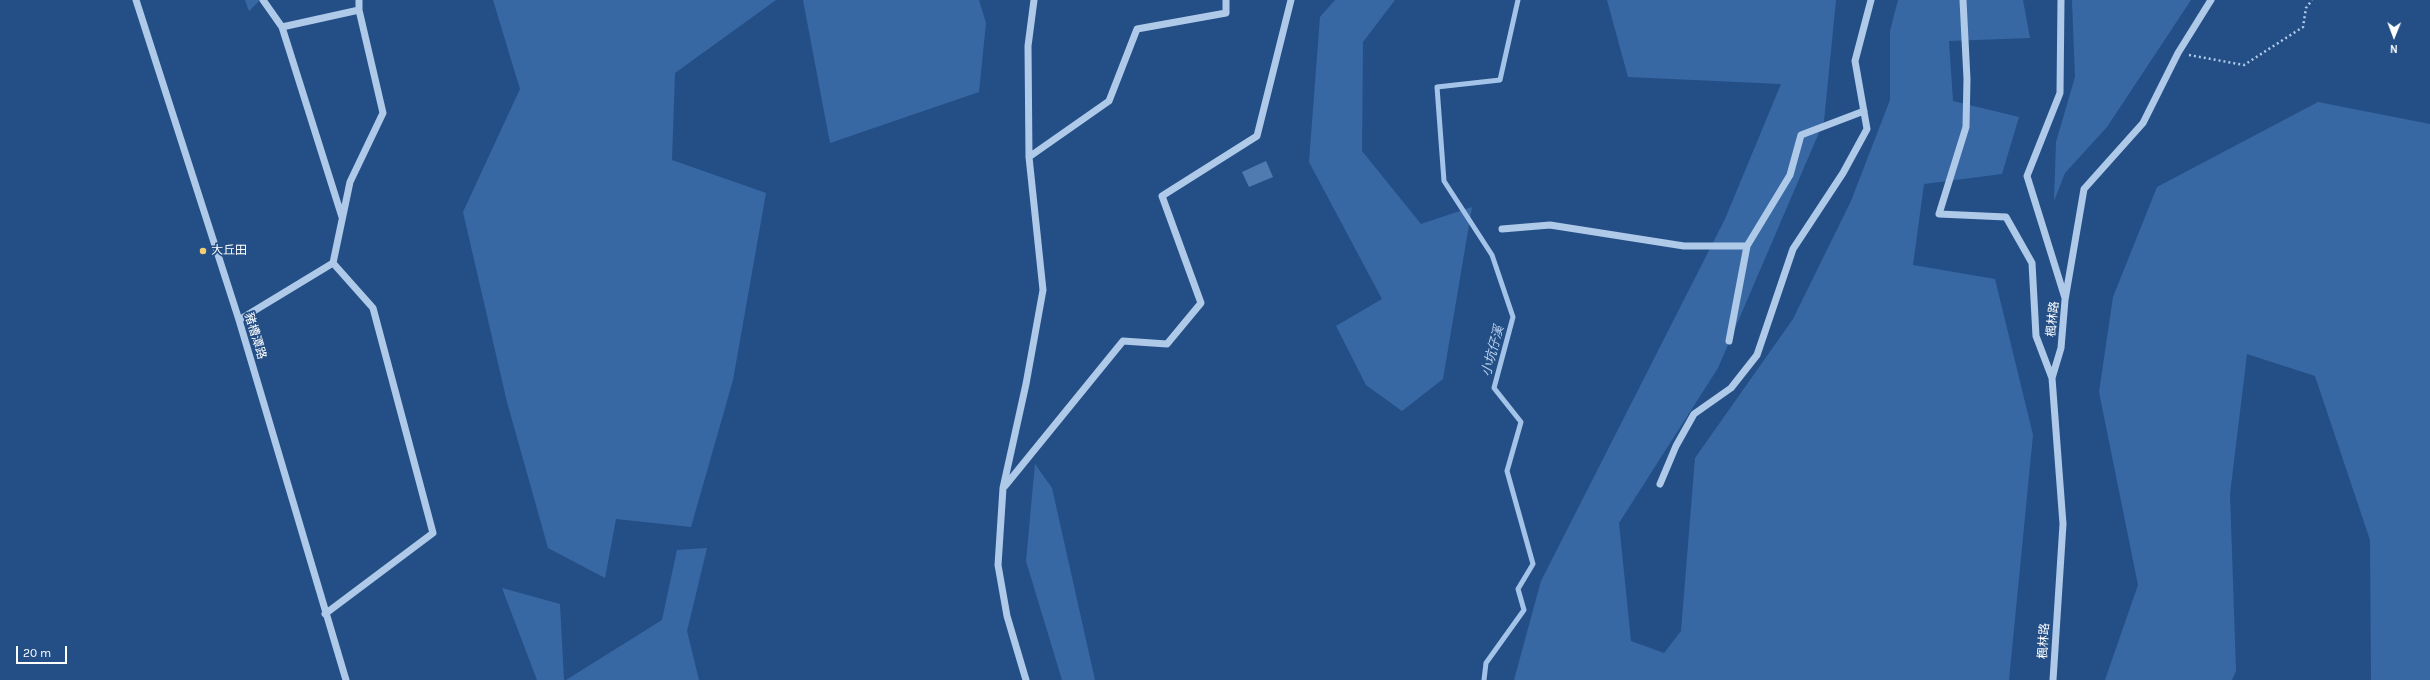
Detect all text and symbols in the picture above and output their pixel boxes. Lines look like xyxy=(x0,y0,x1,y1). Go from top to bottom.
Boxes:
north arrow xyxy=(2374,16,2414,56)
text: N xyxy=(2390,42,2398,55)
place label: 大丘田 xyxy=(211,244,247,258)
marker: 大丘田 xyxy=(198,246,208,256)
street label: 楓林路 xyxy=(2044,300,2062,338)
street label: 豬槽潭路 xyxy=(241,311,269,361)
water label: 小坑仔溪 xyxy=(1479,324,1507,378)
street label: 楓林路 xyxy=(2036,623,2052,659)
scale bar xyxy=(18,638,69,664)
text: 20 m xyxy=(23,646,51,660)

